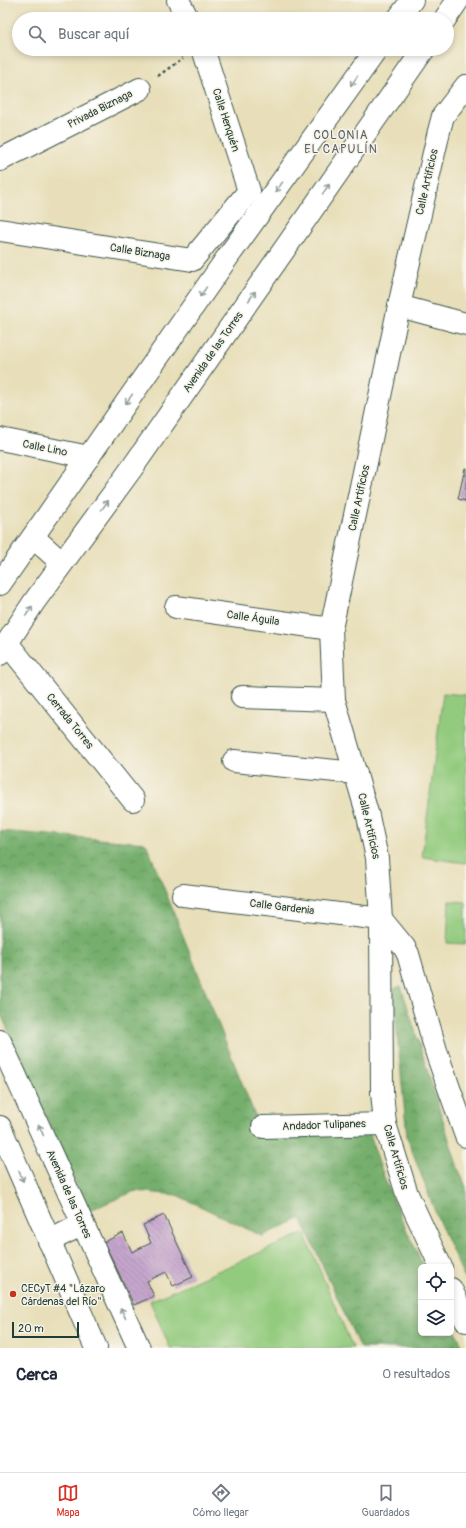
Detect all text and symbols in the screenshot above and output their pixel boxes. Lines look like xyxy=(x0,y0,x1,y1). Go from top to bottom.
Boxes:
search box xyxy=(12,12,454,56)
icon: search xyxy=(26,23,48,45)
text: Buscar aquí xyxy=(58,25,130,44)
one-way arrow xyxy=(350,75,358,86)
street label: Privada Biznaga xyxy=(65,87,135,131)
street label: Calle Henquén xyxy=(210,87,242,153)
district label: COLONIA EL CAPULÍN xyxy=(304,128,378,157)
street label: Calle Artificios xyxy=(413,148,441,216)
one-way arrow xyxy=(275,181,283,192)
one-way arrow xyxy=(322,184,330,195)
street label: Calle Biznaga xyxy=(109,241,171,263)
one-way arrow xyxy=(199,286,207,297)
one-way arrow xyxy=(248,291,256,302)
street label: Avenida de las Torres xyxy=(180,309,246,395)
one-way arrow xyxy=(125,393,133,404)
street label: Calle Lino xyxy=(21,437,69,459)
street label: Calle Artificios xyxy=(346,464,372,532)
one-way arrow xyxy=(101,500,109,511)
one-way arrow xyxy=(24,605,33,616)
street label: Calle Águila xyxy=(226,608,280,628)
street label: Cerrada Torres xyxy=(44,691,96,751)
street label: Calle Artificios xyxy=(355,792,383,860)
street label: Calle Gardenia xyxy=(249,897,315,917)
street label: Andador Tulipanes xyxy=(282,1117,366,1133)
street label: Calle Artificios xyxy=(380,1123,412,1191)
one-way arrow xyxy=(36,1125,44,1137)
street label: Avenida de las Torres xyxy=(44,1148,94,1240)
one-way arrow xyxy=(18,1169,25,1181)
map controls xyxy=(418,1264,454,1336)
button: locate xyxy=(418,1264,454,1300)
place label: CECyT #4 "Lázaro Cárdenas del Río" xyxy=(21,1282,105,1308)
marker: CECyT #4 "Lázaro Cárdenas del Río" xyxy=(8,1289,18,1299)
button: layers xyxy=(418,1300,454,1336)
one-way arrow xyxy=(119,1307,126,1319)
scale bar xyxy=(12,1320,79,1339)
text: 20 m xyxy=(18,1322,44,1335)
text: Cerca xyxy=(16,1364,57,1385)
text: 0 resultados xyxy=(382,1366,450,1382)
tab: Mapa xyxy=(56,1482,80,1519)
tab: Cómo llegar xyxy=(193,1482,249,1519)
tab: Guardados xyxy=(361,1482,410,1519)

